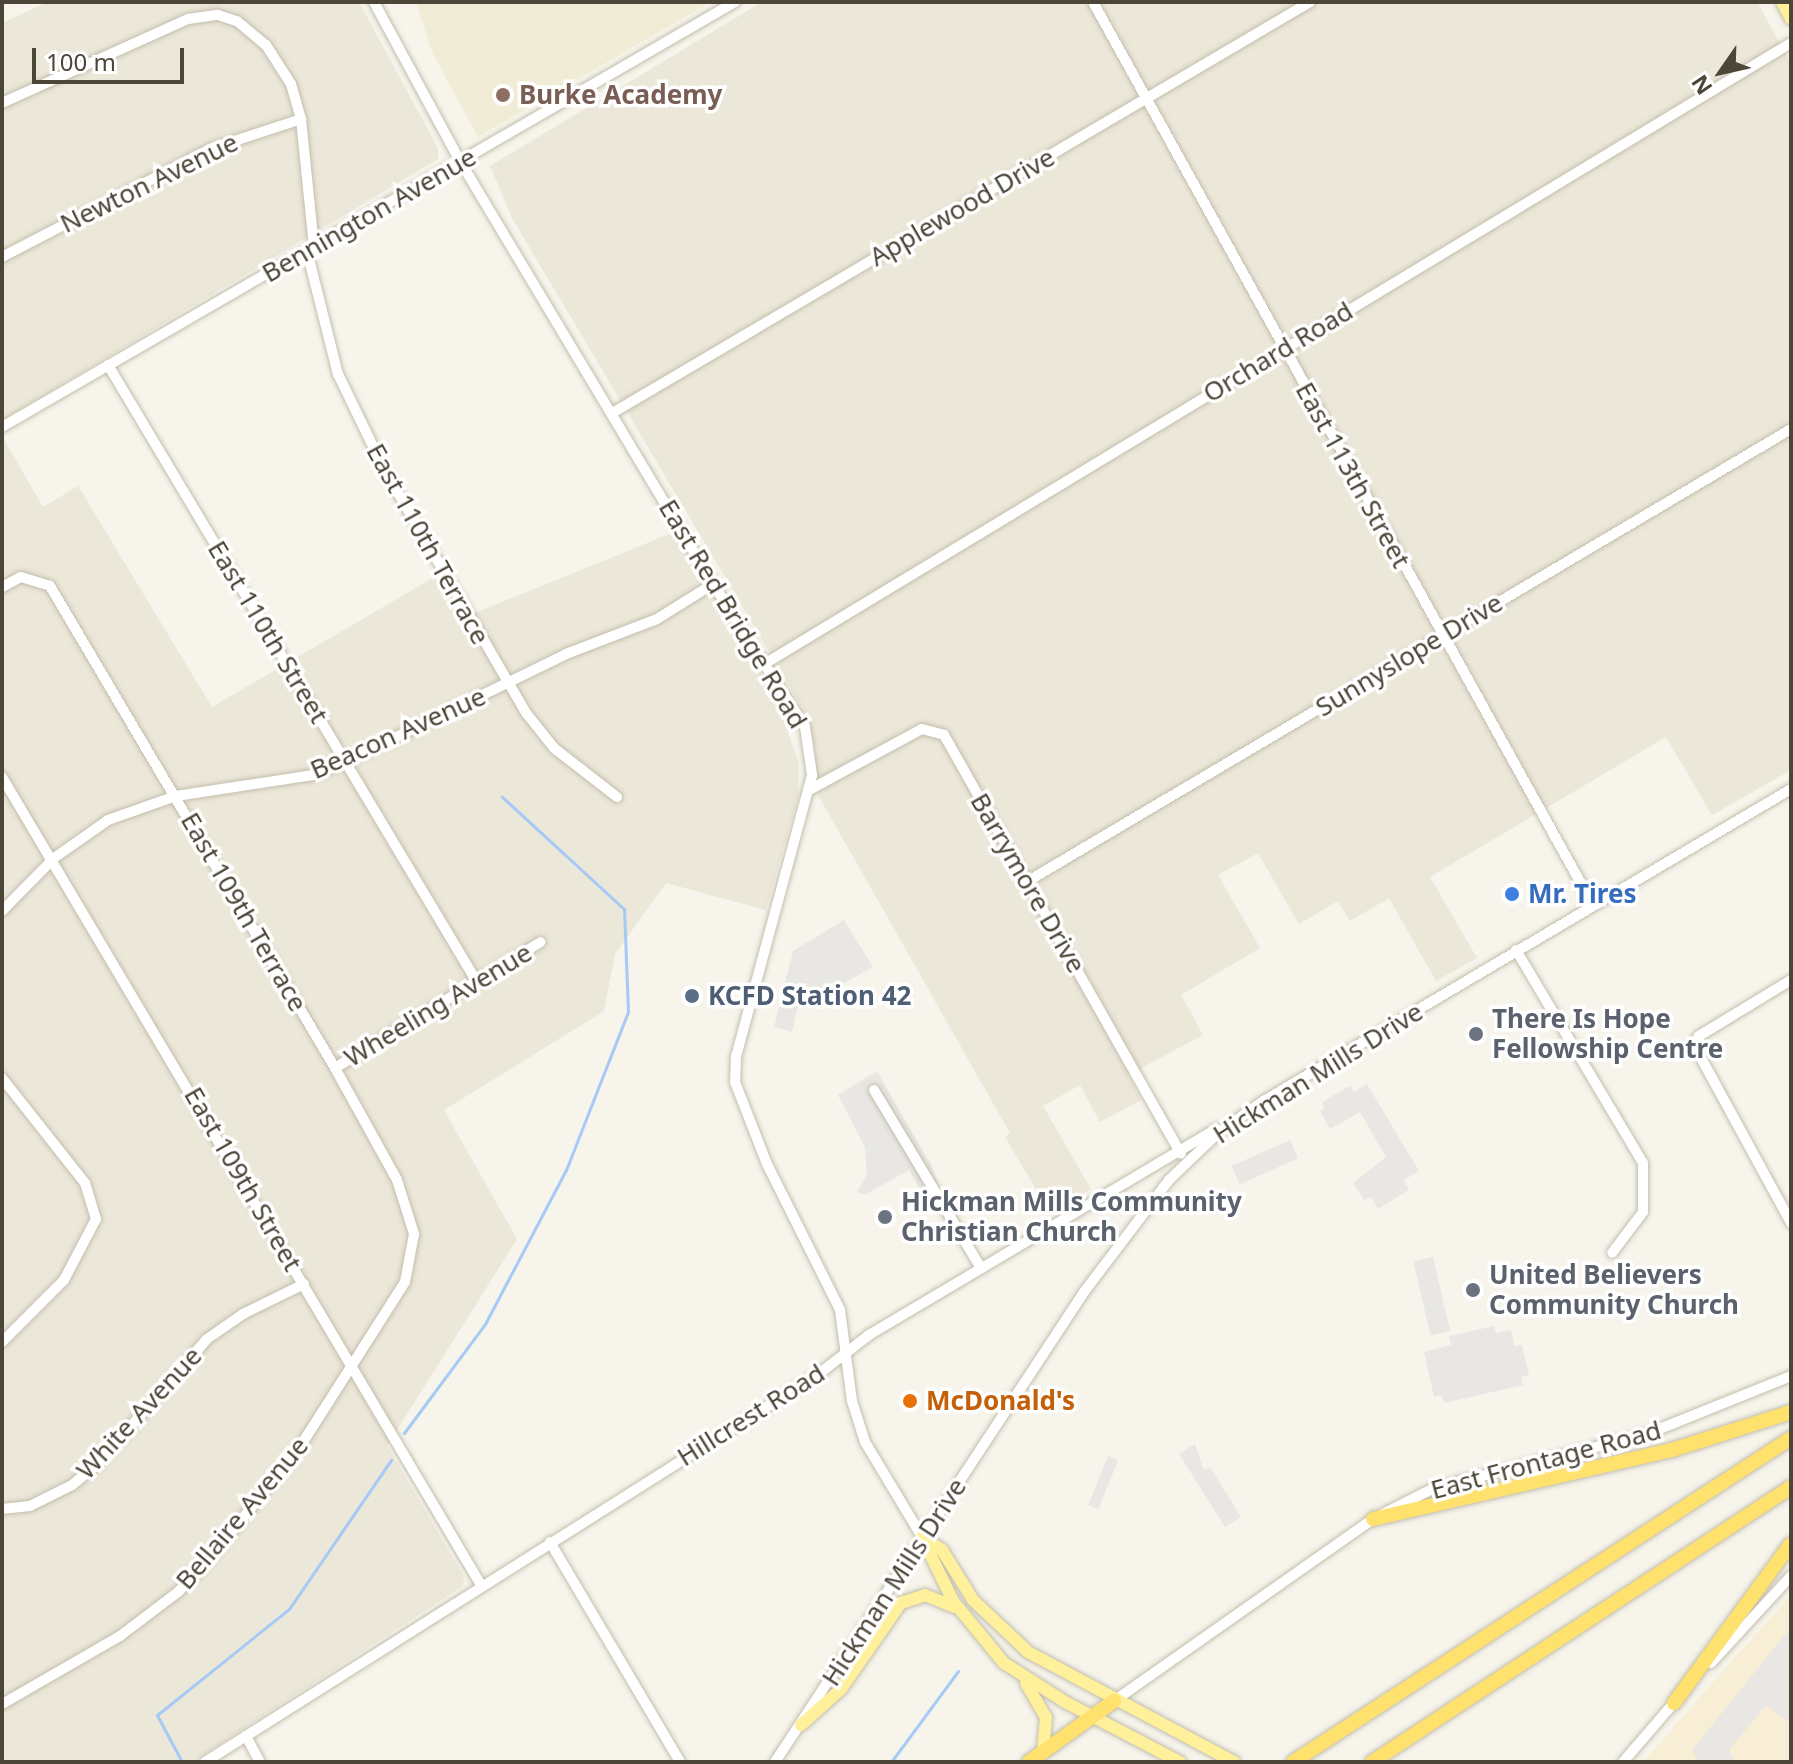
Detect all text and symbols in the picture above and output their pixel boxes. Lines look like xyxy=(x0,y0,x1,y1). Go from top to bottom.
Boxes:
scale bar xyxy=(36,32,188,82)
north arrow xyxy=(1681,32,1761,112)
text: 100 m xyxy=(46,45,116,78)
text: N xyxy=(1684,70,1719,101)
place label: Burke Academy xyxy=(519,79,722,111)
marker: Burke Academy xyxy=(494,86,512,104)
street label: Newton Avenue xyxy=(55,127,243,239)
street label: Bennington Avenue xyxy=(257,141,481,289)
street label: Applewood Drive xyxy=(864,141,1060,273)
street label: Orchard Road xyxy=(1197,295,1359,409)
street label: East 113th Street xyxy=(1289,377,1417,573)
street label: East 110th Terrace xyxy=(360,438,496,650)
street label: East Red Bridge Road xyxy=(652,494,814,734)
street label: East 110th Street xyxy=(201,535,335,729)
street label: Sunnyslope Drive xyxy=(1310,587,1508,723)
street label: Beacon Avenue xyxy=(306,680,490,786)
street label: Barrymore Drive xyxy=(964,788,1092,978)
street label: East 109th Terrace xyxy=(174,807,314,1017)
place label: Mr. Tires xyxy=(1528,878,1636,910)
marker: Mr. Tires xyxy=(1503,885,1521,903)
street label: Wheeling Avenue xyxy=(339,937,537,1073)
place label: KCFD Station 42 xyxy=(708,980,911,1012)
marker: KCFD Station 42 xyxy=(683,987,701,1005)
street label: Hickman Mills Drive xyxy=(1207,996,1429,1150)
place label: There Is Hope Fellowship Centre xyxy=(1492,1003,1723,1064)
marker: There Is Hope Fellowship Centre xyxy=(1467,1025,1485,1043)
street label: East 109th Street xyxy=(178,1082,308,1276)
place label: Hickman Mills Community Christian Church xyxy=(901,1186,1242,1248)
marker: Hickman Mills Community Christian Church xyxy=(876,1208,894,1226)
place label: United Believers Community Church xyxy=(1489,1259,1739,1320)
marker: United Believers Community Church xyxy=(1464,1281,1482,1299)
street label: White Avenue xyxy=(70,1341,208,1485)
street label: Hillcrest Road xyxy=(672,1357,830,1473)
place label: McDonald's xyxy=(926,1385,1075,1417)
marker: McDonald's xyxy=(901,1392,919,1410)
street label: East Frontage Road xyxy=(1427,1414,1665,1506)
street label: Bellaire Avenue xyxy=(169,1431,315,1595)
street label: Hickman Mills Drive xyxy=(815,1472,973,1692)

